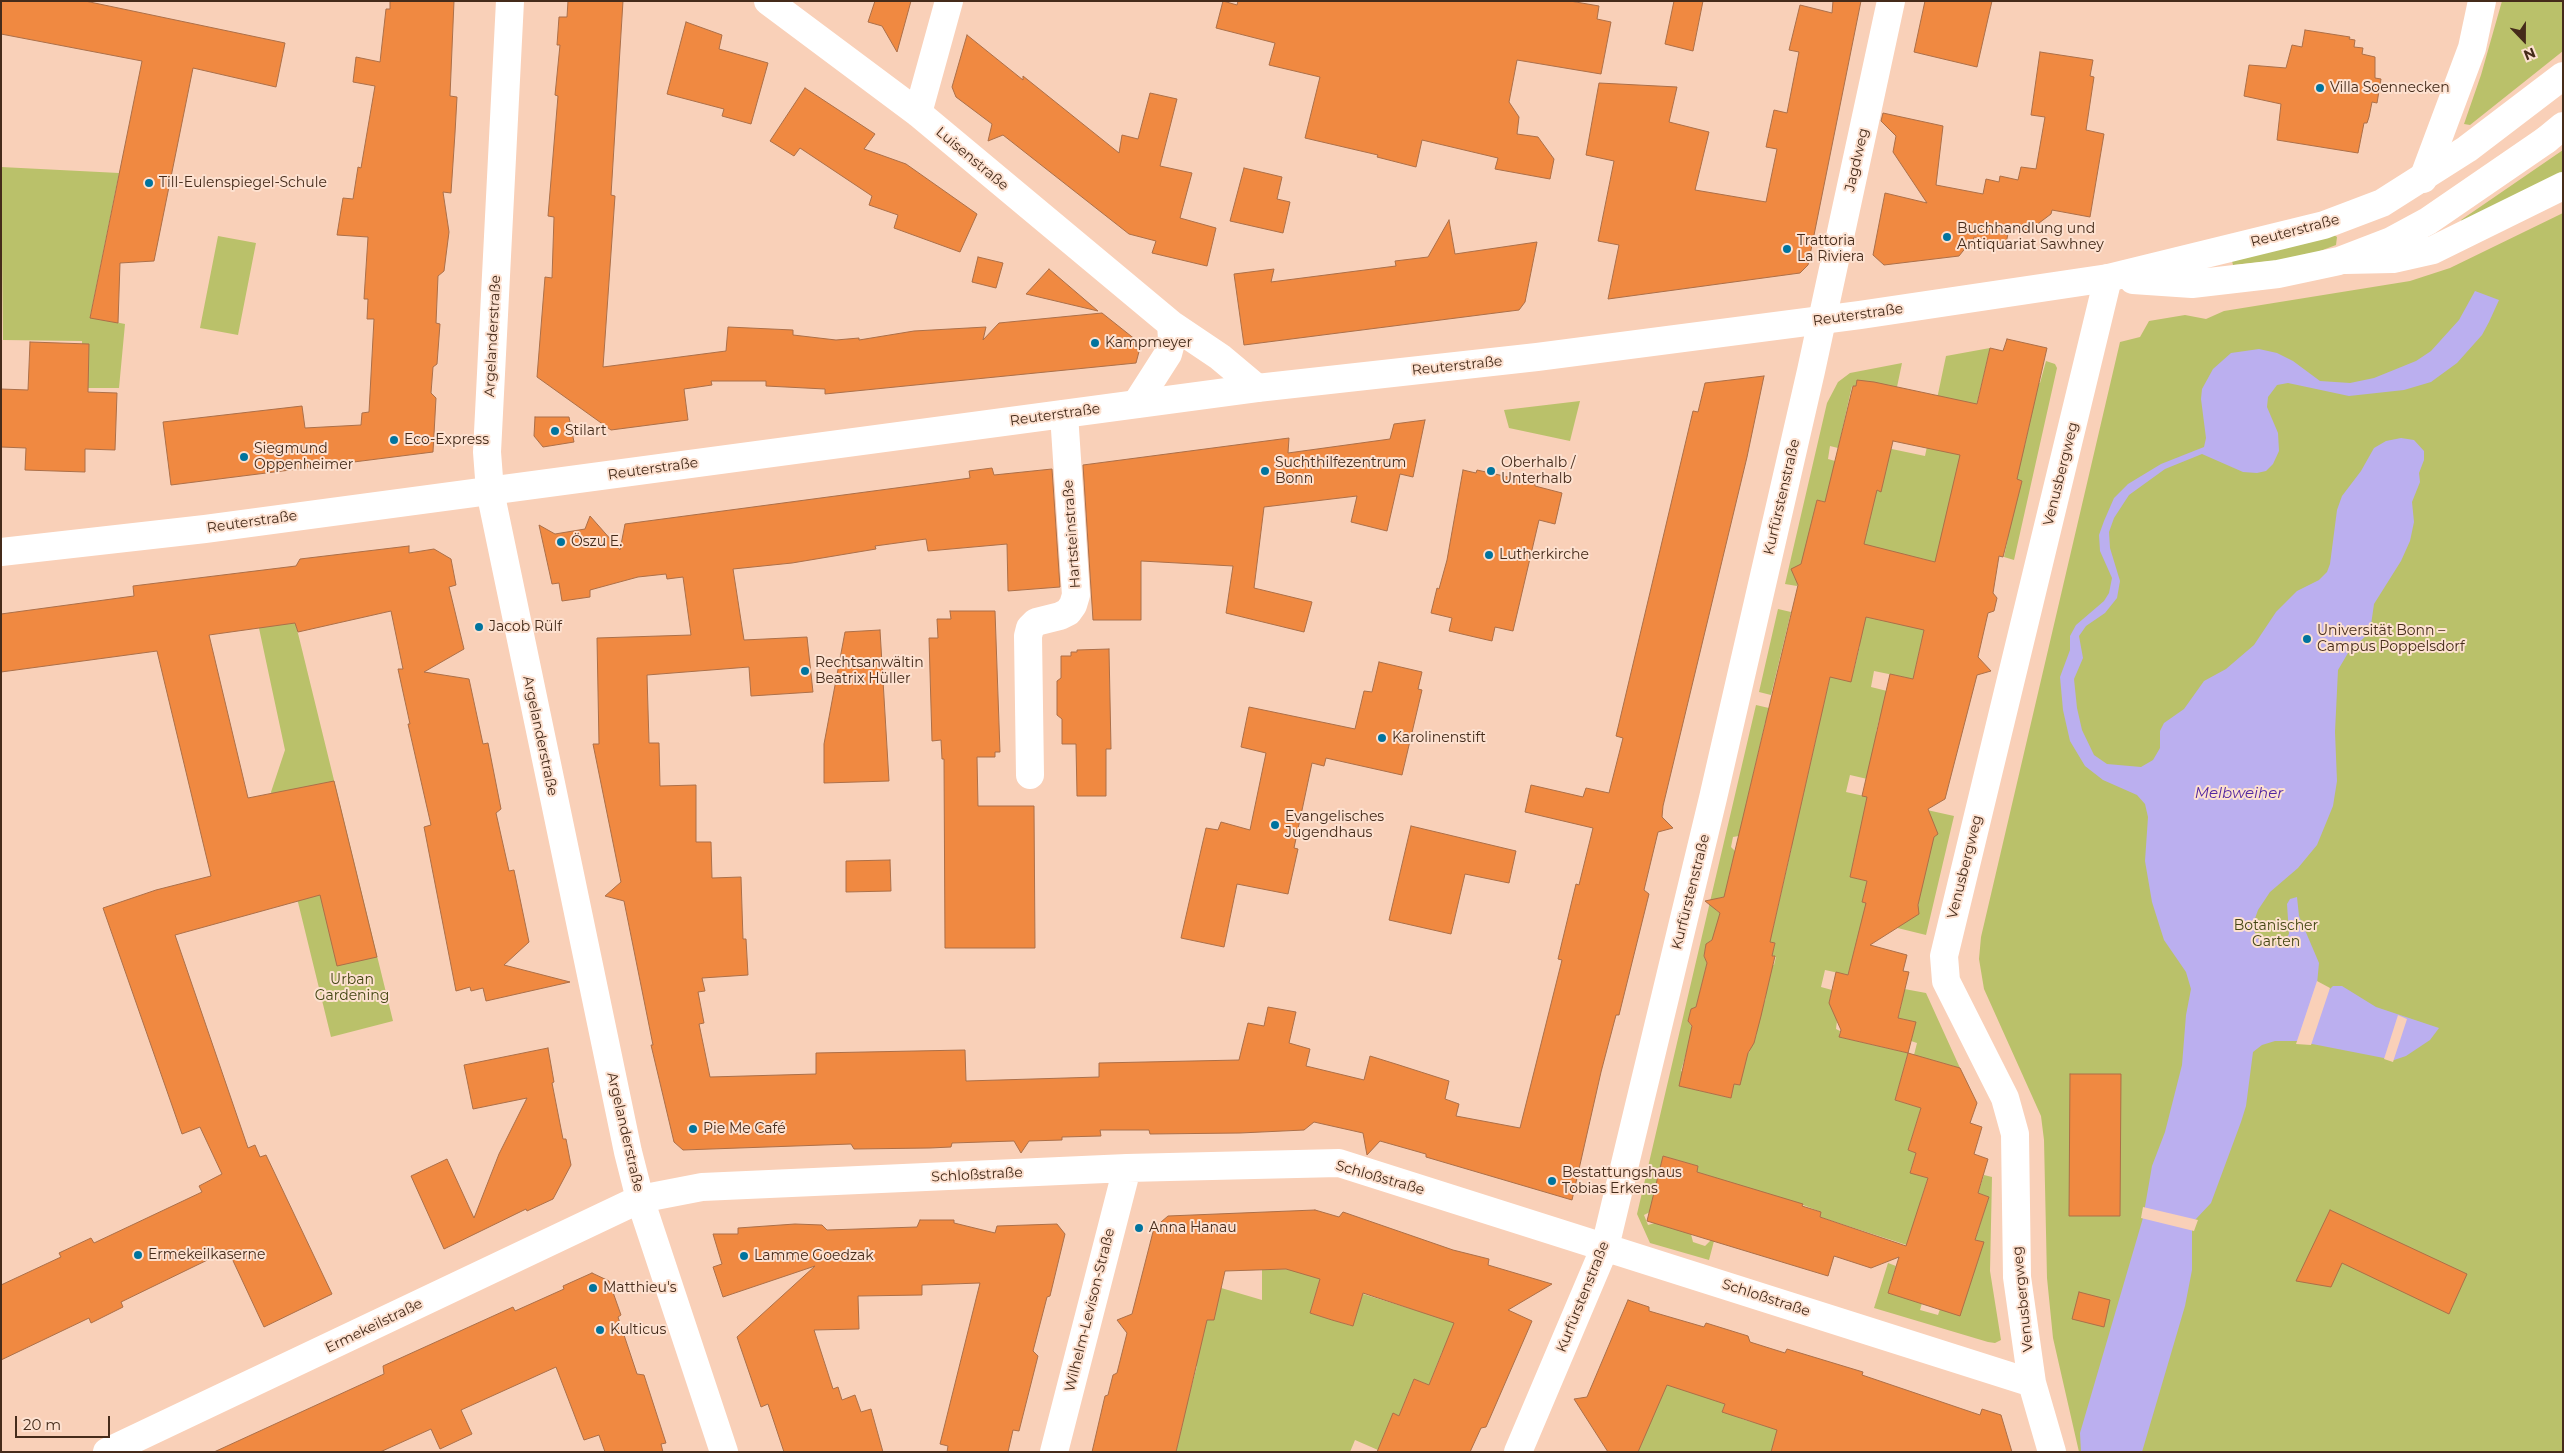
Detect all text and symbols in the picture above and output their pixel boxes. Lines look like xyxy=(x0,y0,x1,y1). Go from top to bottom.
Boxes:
north arrow xyxy=(2499,15,2549,65)
text: N xyxy=(2521,43,2538,64)
place label: Villa Soennecken xyxy=(2330,80,2450,96)
marker: Villa Soennecken xyxy=(2314,82,2326,94)
street label: Luisenstraße xyxy=(932,124,1012,194)
street label: Jagdweg xyxy=(1842,127,1872,193)
place label: Till-Eulenspiegel-Schule xyxy=(159,175,327,191)
marker: Till-Eulenspiegel-Schule xyxy=(143,177,155,189)
street label: Reuterstraße xyxy=(2249,211,2341,251)
place label: Buchhandlung und Antiquariat Sawhney xyxy=(1957,221,2104,253)
marker: Buchhandlung und Antiquariat Sawhney xyxy=(1941,231,1953,243)
place label: Trattoria La Riviera xyxy=(1797,233,1864,266)
marker: Trattoria La Riviera xyxy=(1781,243,1793,255)
street label: Argelanderstraße xyxy=(481,275,505,397)
street label: Reuterstraße xyxy=(1812,300,1904,330)
place label: Kampmeyer xyxy=(1105,335,1192,351)
marker: Kampmeyer xyxy=(1089,337,1101,349)
street label: Reuterstraße xyxy=(1411,353,1503,379)
street label: Reuterstraße xyxy=(1009,400,1101,430)
street label: Venusbergweg xyxy=(2040,420,2082,528)
place label: Stilart xyxy=(565,423,607,439)
marker: Stilart xyxy=(549,425,561,437)
place label: Eco-Express xyxy=(404,432,489,448)
marker: Eco-Express xyxy=(388,434,400,446)
street label: Kurfürstenstraße xyxy=(1761,438,1803,556)
place label: Siegmund Oppenheimer xyxy=(254,441,353,474)
marker: Siegmund Oppenheimer xyxy=(238,451,250,463)
street label: Reuterstraße xyxy=(607,454,699,484)
place label: Suchthilfezentrum Bonn xyxy=(1275,455,1406,488)
place label: Oberhalb / Unterhalb xyxy=(1501,455,1576,488)
marker: Suchthilfezentrum Bonn xyxy=(1259,465,1271,477)
marker: Oberhalb / Unterhalb xyxy=(1485,465,1497,477)
street label: Hartsteinstraße xyxy=(1060,479,1084,589)
street label: Reuterstraße xyxy=(206,507,298,537)
place label: Öszu E. xyxy=(571,534,622,550)
marker: Öszu E. xyxy=(555,536,567,548)
place label: Lutherkirche xyxy=(1499,547,1589,563)
marker: Lutherkirche xyxy=(1483,549,1495,561)
place label: Jacob Rülf xyxy=(489,619,562,635)
marker: Jacob Rülf xyxy=(473,621,485,633)
place label: Universität Bonn – Campus Poppelsdorf xyxy=(2317,623,2465,656)
marker: Universität Bonn – Campus Poppelsdorf xyxy=(2301,633,2313,645)
place label: Rechtsanwältin Beatrix Hüller xyxy=(815,655,924,688)
marker: Rechtsanwältin Beatrix Hüller xyxy=(799,665,811,677)
street label: Argelanderstraße xyxy=(519,675,561,797)
place label: Karolinenstift xyxy=(1392,730,1486,746)
marker: Karolinenstift xyxy=(1376,732,1388,744)
water label: Melbweiher xyxy=(2195,785,2283,803)
place label: Evangelisches Jugendhaus xyxy=(1285,809,1384,842)
street label: Venusbergweg xyxy=(1944,813,1986,921)
marker: Evangelisches Jugendhaus xyxy=(1269,819,1281,831)
street label: Kurfürstenstraße xyxy=(1669,833,1713,951)
park label: Botanischer Garten xyxy=(2234,918,2318,950)
park label: Urban Gardening xyxy=(315,972,389,1004)
street label: Argelanderstraße xyxy=(603,1071,647,1193)
place label: Pie Me Café xyxy=(703,1121,786,1137)
marker: Pie Me Café xyxy=(687,1123,699,1135)
street label: Schloßstraße xyxy=(1334,1157,1426,1199)
street label: Schloßstraße xyxy=(931,1164,1023,1186)
place label: Bestattungshaus Tobias Erkens xyxy=(1562,1165,1682,1198)
marker: Bestattungshaus Tobias Erkens xyxy=(1546,1175,1558,1187)
place label: Anna Hanau xyxy=(1149,1220,1237,1236)
marker: Anna Hanau xyxy=(1133,1222,1145,1234)
street label: Wilhelm-Levison-Straße xyxy=(1062,1226,1118,1394)
street label: Kurfürstenstraße xyxy=(1553,1239,1613,1355)
street label: Venusbergweg xyxy=(2009,1245,2037,1353)
place label: Ermekeilkaserne xyxy=(148,1247,265,1263)
place label: Lamme Goedzak xyxy=(754,1248,874,1264)
marker: Ermekeilkaserne xyxy=(132,1249,144,1261)
marker: Lamme Goedzak xyxy=(738,1250,750,1262)
street label: Schloßstraße xyxy=(1720,1276,1812,1320)
place label: Matthieu's xyxy=(603,1280,677,1296)
marker: Matthieu's xyxy=(587,1282,599,1294)
street label: Ermekeilstraße xyxy=(323,1295,425,1357)
place label: Kulticus xyxy=(610,1322,666,1338)
marker: Kulticus xyxy=(594,1324,606,1336)
scale bar xyxy=(18,1406,112,1438)
text: 20 m xyxy=(23,1415,61,1434)

